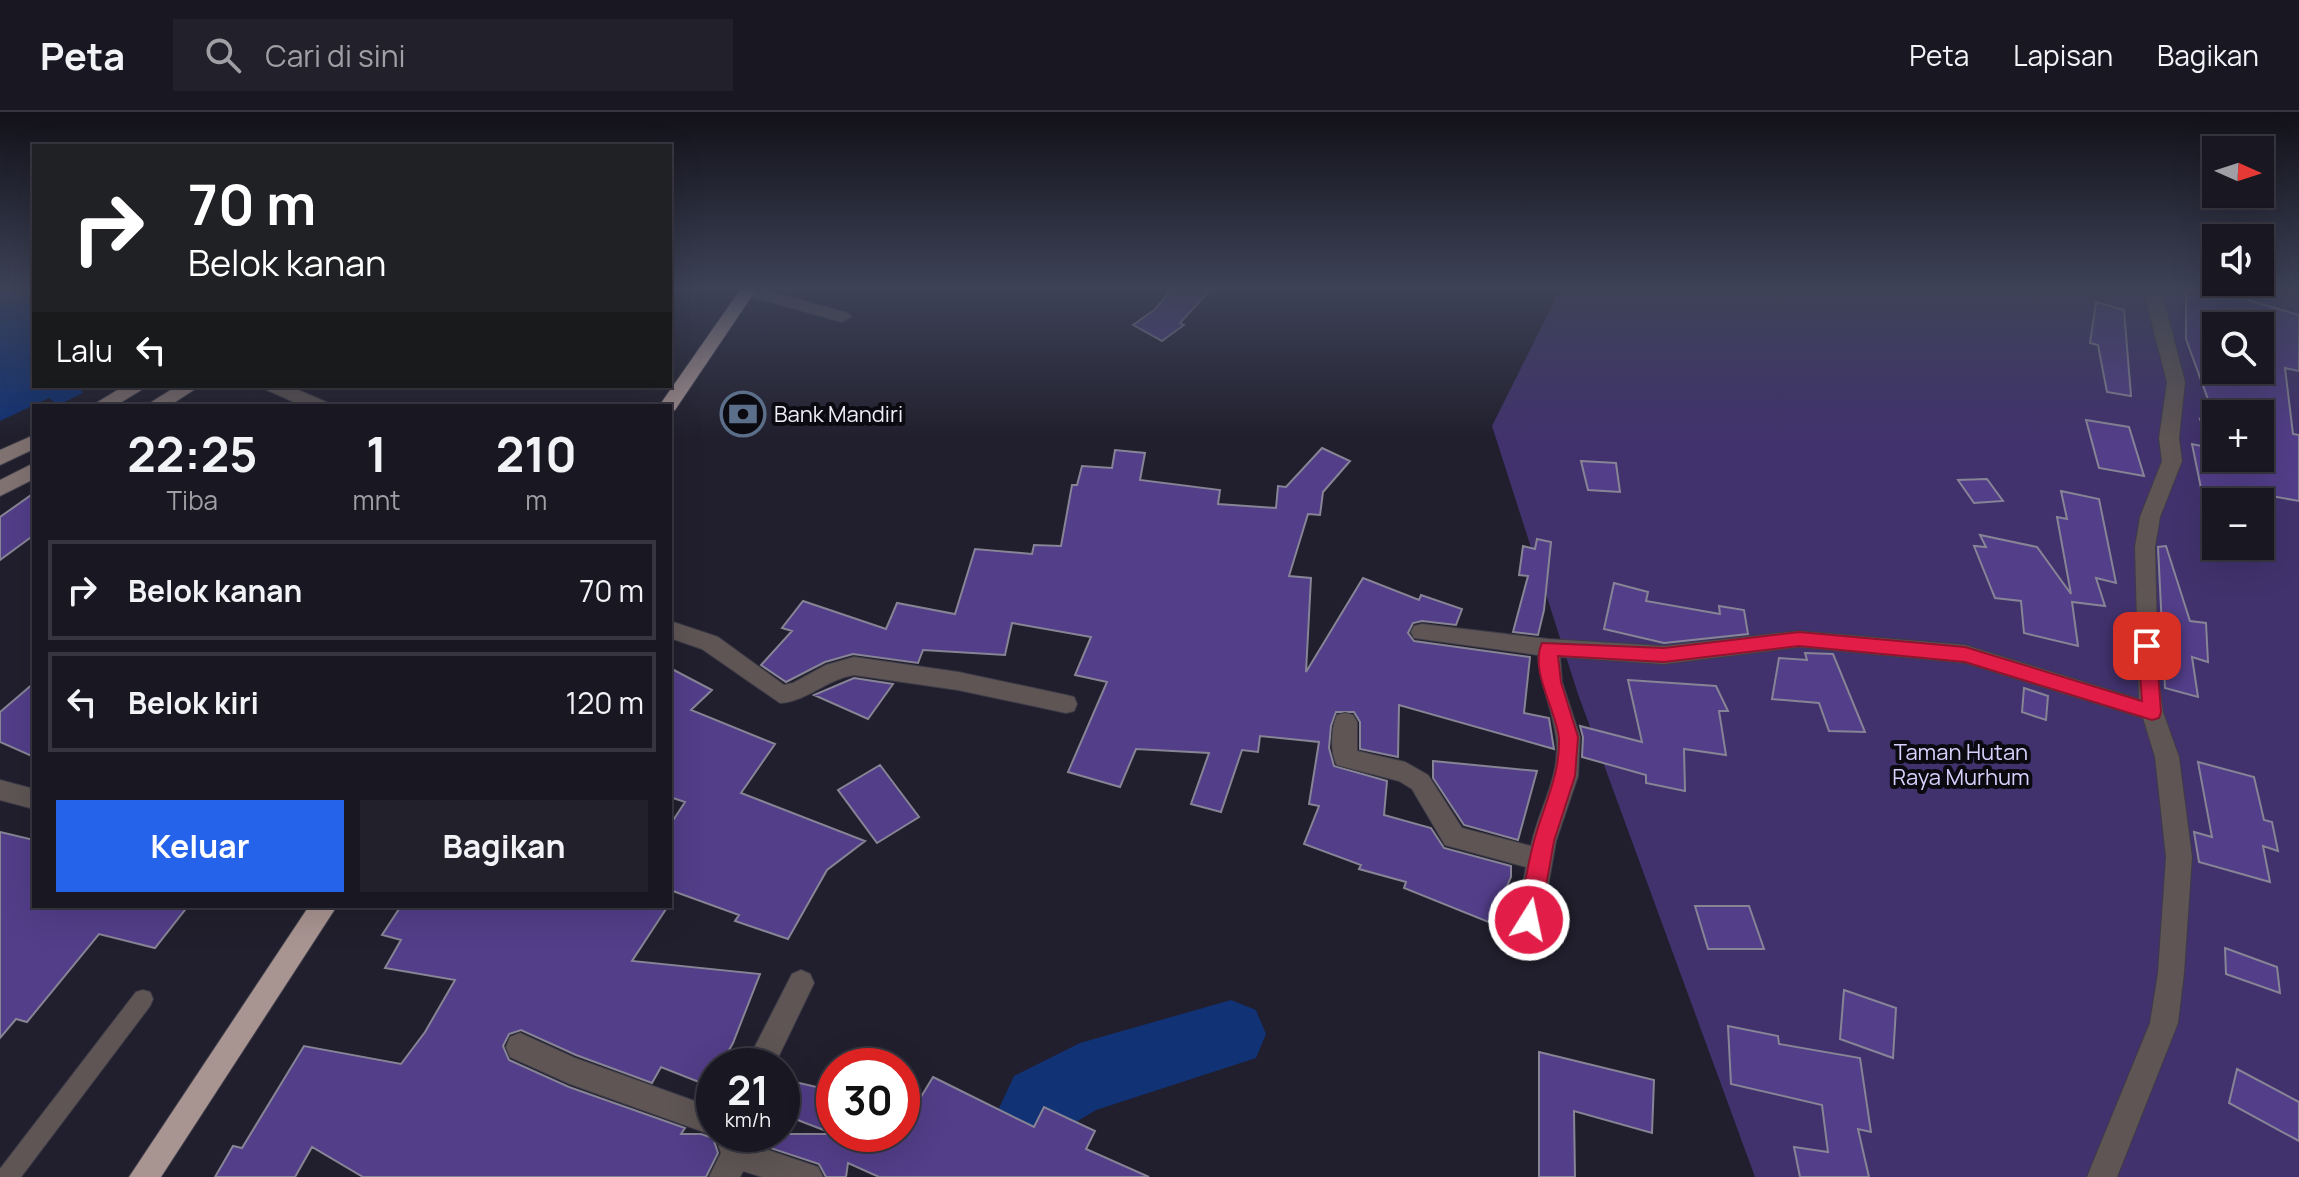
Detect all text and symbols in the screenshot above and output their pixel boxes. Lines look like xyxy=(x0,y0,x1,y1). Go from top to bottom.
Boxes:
search box xyxy=(173,19,733,91)
text: Peta xyxy=(40,29,125,81)
icon: search xyxy=(201,33,245,77)
text: Cari di sini xyxy=(265,35,405,76)
text: Peta xyxy=(1909,36,1969,74)
text: Lapisan xyxy=(2013,36,2113,74)
text: Bagikan xyxy=(2157,36,2259,74)
north arrow xyxy=(2202,136,2274,208)
map controls xyxy=(2202,136,2274,560)
text: 70 m xyxy=(188,165,316,242)
icon: right xyxy=(56,176,160,280)
button: sound xyxy=(2202,224,2274,296)
text: Belok kanan xyxy=(188,238,387,287)
button: search xyxy=(2202,312,2274,384)
icon: left xyxy=(129,328,173,372)
text: Lalu xyxy=(56,330,113,371)
bank icon: Bank Mandiri xyxy=(719,390,767,438)
place label: Bank Mandiri xyxy=(774,399,903,429)
button: + xyxy=(2202,400,2274,472)
text: 22:25 xyxy=(127,421,257,486)
text: 1 xyxy=(366,421,387,486)
text: 210 xyxy=(496,421,577,486)
text: Tiba xyxy=(167,482,218,518)
text: mnt xyxy=(353,482,401,518)
text: m xyxy=(525,482,547,518)
button: − xyxy=(2202,488,2274,560)
icon: right xyxy=(60,568,104,612)
text: Belok kanan xyxy=(128,570,302,611)
text: 70 m xyxy=(579,570,644,611)
pin xyxy=(2113,612,2181,680)
icon: arrive xyxy=(2125,624,2169,668)
icon: left xyxy=(60,680,104,724)
text: Belok kiri xyxy=(128,682,259,723)
text: 120 m xyxy=(565,682,644,723)
park label: Taman Hutan Raya Murhum xyxy=(1892,737,2030,792)
button: Keluar xyxy=(56,800,344,892)
button: Bagikan xyxy=(360,800,648,892)
position arrow xyxy=(1487,878,1571,962)
speed limit sign: 30 xyxy=(816,1048,920,1152)
text: 21 xyxy=(727,1062,769,1117)
text: km/h xyxy=(725,1106,771,1133)

